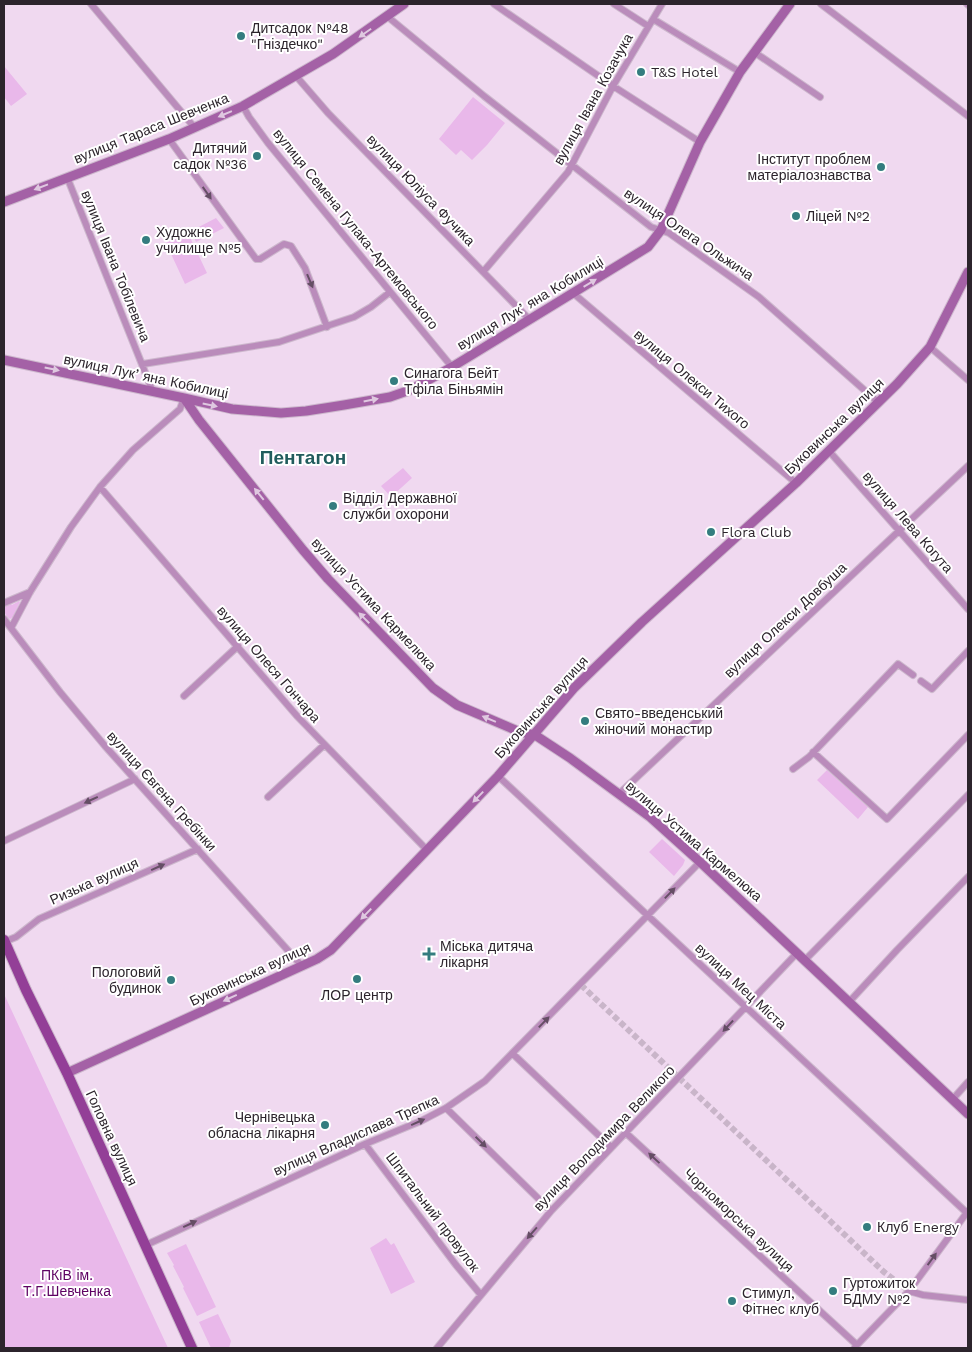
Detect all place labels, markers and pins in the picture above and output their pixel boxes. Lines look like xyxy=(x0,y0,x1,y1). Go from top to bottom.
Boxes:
place label: Дитсадок №48 "Гніздечко" xyxy=(251,20,349,52)
marker: Дитсадок №48 "Гніздечко" xyxy=(235,30,247,42)
place label: T&S Hotel xyxy=(651,64,718,80)
marker: T&S Hotel xyxy=(635,66,647,78)
place label: Дитячий садок №36 xyxy=(173,140,247,172)
marker: Дитячий садок №36 xyxy=(251,150,263,162)
place label: Інститут проблем матеріалознавства xyxy=(748,151,871,183)
marker: Інститут проблем матеріалознавства xyxy=(875,161,887,173)
place label: Ліцей №2 xyxy=(806,208,870,224)
marker: Ліцей №2 xyxy=(790,210,802,222)
place label: Художнє училище №5 xyxy=(156,224,242,256)
marker: Художнє училище №5 xyxy=(140,234,152,246)
place label: Синагога Бейт Тфіла Біньямін xyxy=(404,365,503,397)
marker: Синагога Бейт Тфіла Біньямін xyxy=(388,375,400,387)
place label: Відділ Державної служби охорони xyxy=(343,490,457,522)
marker: Відділ Державної служби охорони xyxy=(327,500,339,512)
place label: Flora Club xyxy=(721,524,791,540)
marker: Flora Club xyxy=(705,526,717,538)
place label: Свято-введенський жіночий монастир xyxy=(595,705,723,737)
marker: Свято-введенський жіночий монастир xyxy=(579,715,591,727)
place label: Міська дитяча лікарня xyxy=(440,938,533,970)
marker: Міська дитяча лікарня xyxy=(422,947,436,961)
place label: Пологовий будинок xyxy=(92,964,162,996)
marker: ЛОР центр xyxy=(351,973,363,985)
marker: Пологовий будинок xyxy=(165,974,177,986)
place label: ЛОР центр xyxy=(321,987,393,1003)
place label: Чернівецька обласна лікарня xyxy=(208,1109,315,1141)
marker: Чернівецька обласна лікарня xyxy=(319,1119,331,1131)
place label: Клуб Energy xyxy=(877,1219,960,1235)
marker: Клуб Energy xyxy=(861,1221,873,1233)
place label: Гуртожиток БДМУ №2 xyxy=(843,1275,916,1307)
place label: Стимул, Фітнес клуб xyxy=(742,1285,819,1317)
marker: Гуртожиток БДМУ №2 xyxy=(827,1285,839,1297)
marker: Стимул, Фітнес клуб xyxy=(726,1295,738,1307)

